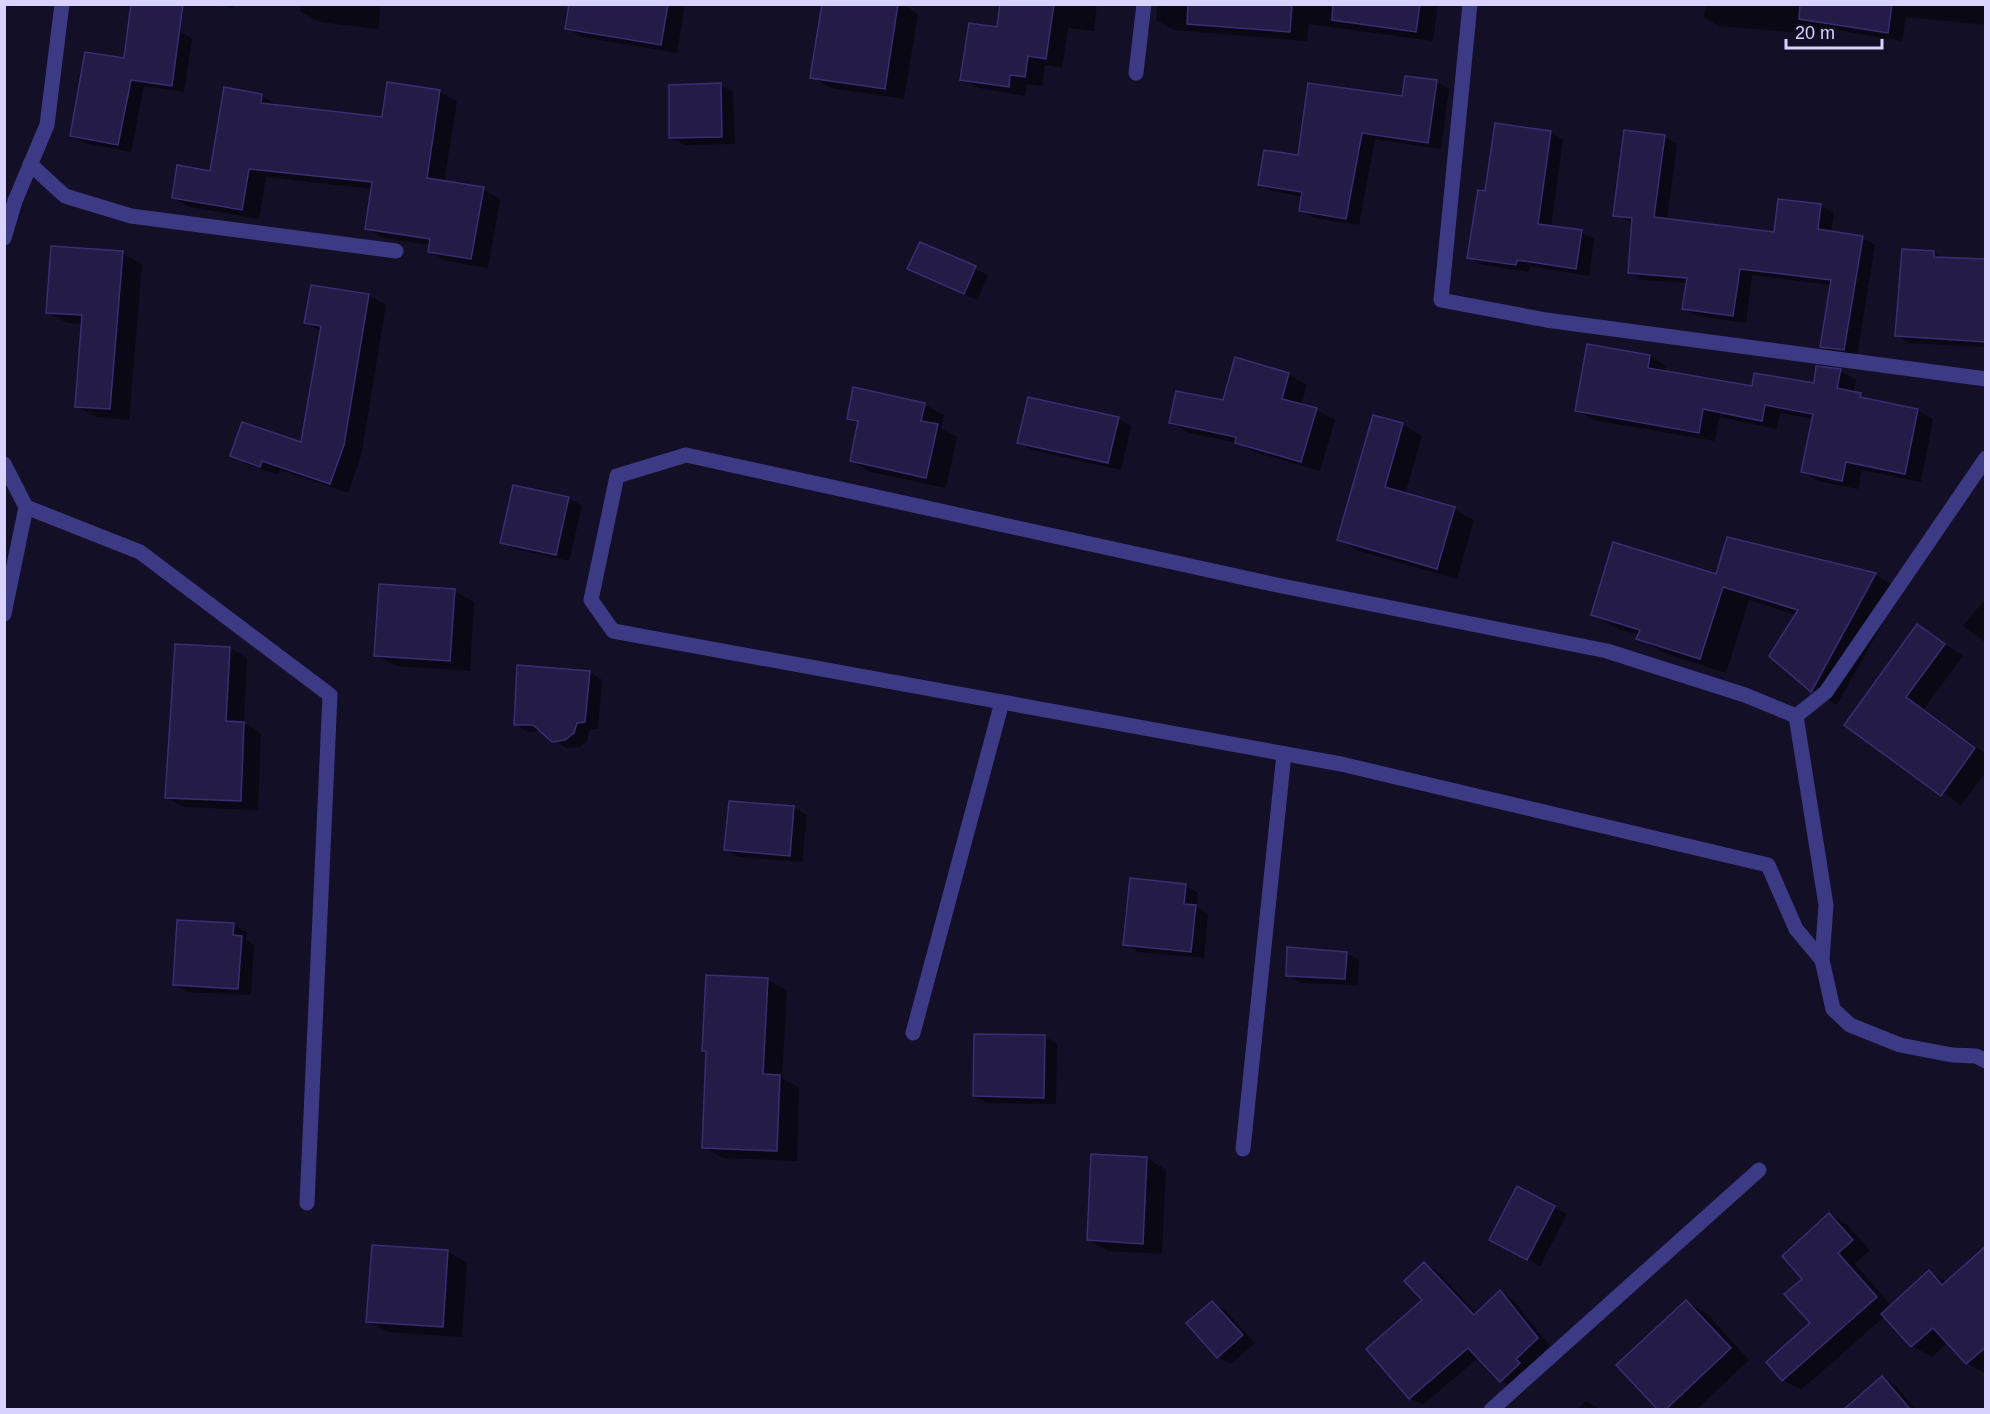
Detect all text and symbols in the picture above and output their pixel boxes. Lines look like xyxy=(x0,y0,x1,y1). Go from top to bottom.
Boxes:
scale bar xyxy=(1786,12,1882,50)
text: 20 m xyxy=(1795,23,1835,43)

